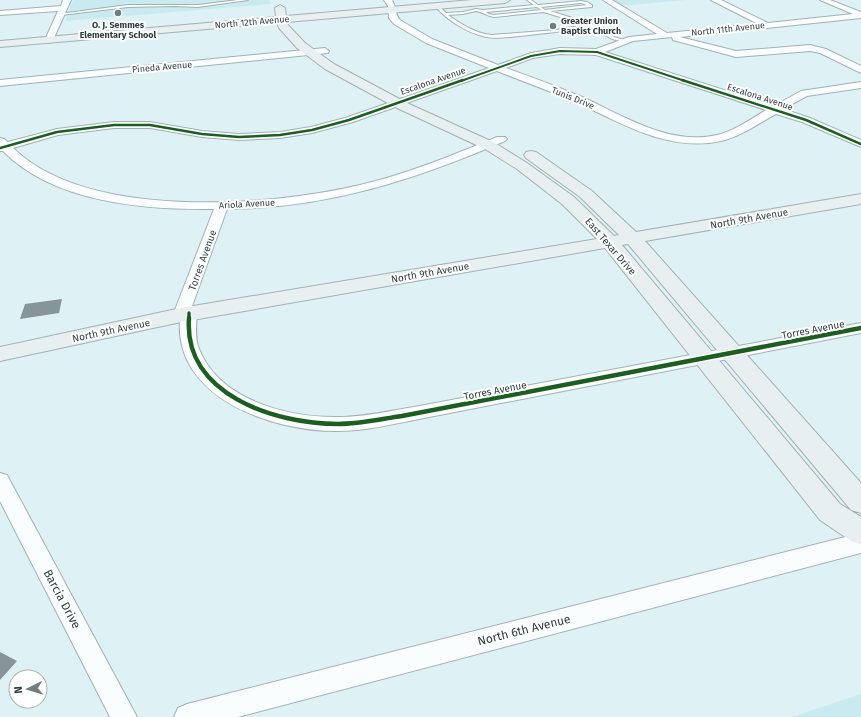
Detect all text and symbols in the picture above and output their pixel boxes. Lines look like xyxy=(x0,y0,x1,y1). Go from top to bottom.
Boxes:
marker: O. J. Semmes Elementary School xyxy=(113,8,123,18)
street label: North 12th Avenue xyxy=(214,14,290,30)
place label: Greater Union Baptist Church xyxy=(561,16,621,36)
place label: O. J. Semmes Elementary School xyxy=(80,20,157,40)
street label: North 11th Avenue xyxy=(691,20,766,38)
marker: Greater Union Baptist Church xyxy=(548,21,558,31)
street label: Pineda Avenue xyxy=(131,59,193,75)
street label: Escalona Avenue xyxy=(399,65,467,97)
street label: Escalona Avenue xyxy=(726,82,794,112)
street label: Tunis Drive xyxy=(550,85,596,111)
street label: Ariola Avenue xyxy=(219,198,275,210)
street label: North 9th Avenue xyxy=(709,206,789,232)
street label: East Texar Drive xyxy=(582,216,638,278)
street label: Torres Avenue xyxy=(186,228,219,292)
street label: North 9th Avenue xyxy=(390,260,470,286)
street label: North 9th Avenue xyxy=(71,317,151,345)
street label: Torres Avenue xyxy=(781,318,846,342)
street label: Torres Avenue xyxy=(463,379,528,403)
street label: Barcia Drive xyxy=(41,567,83,631)
street label: North 6th Avenue xyxy=(476,612,572,648)
north arrow xyxy=(8,669,48,709)
text: N xyxy=(12,686,25,694)

